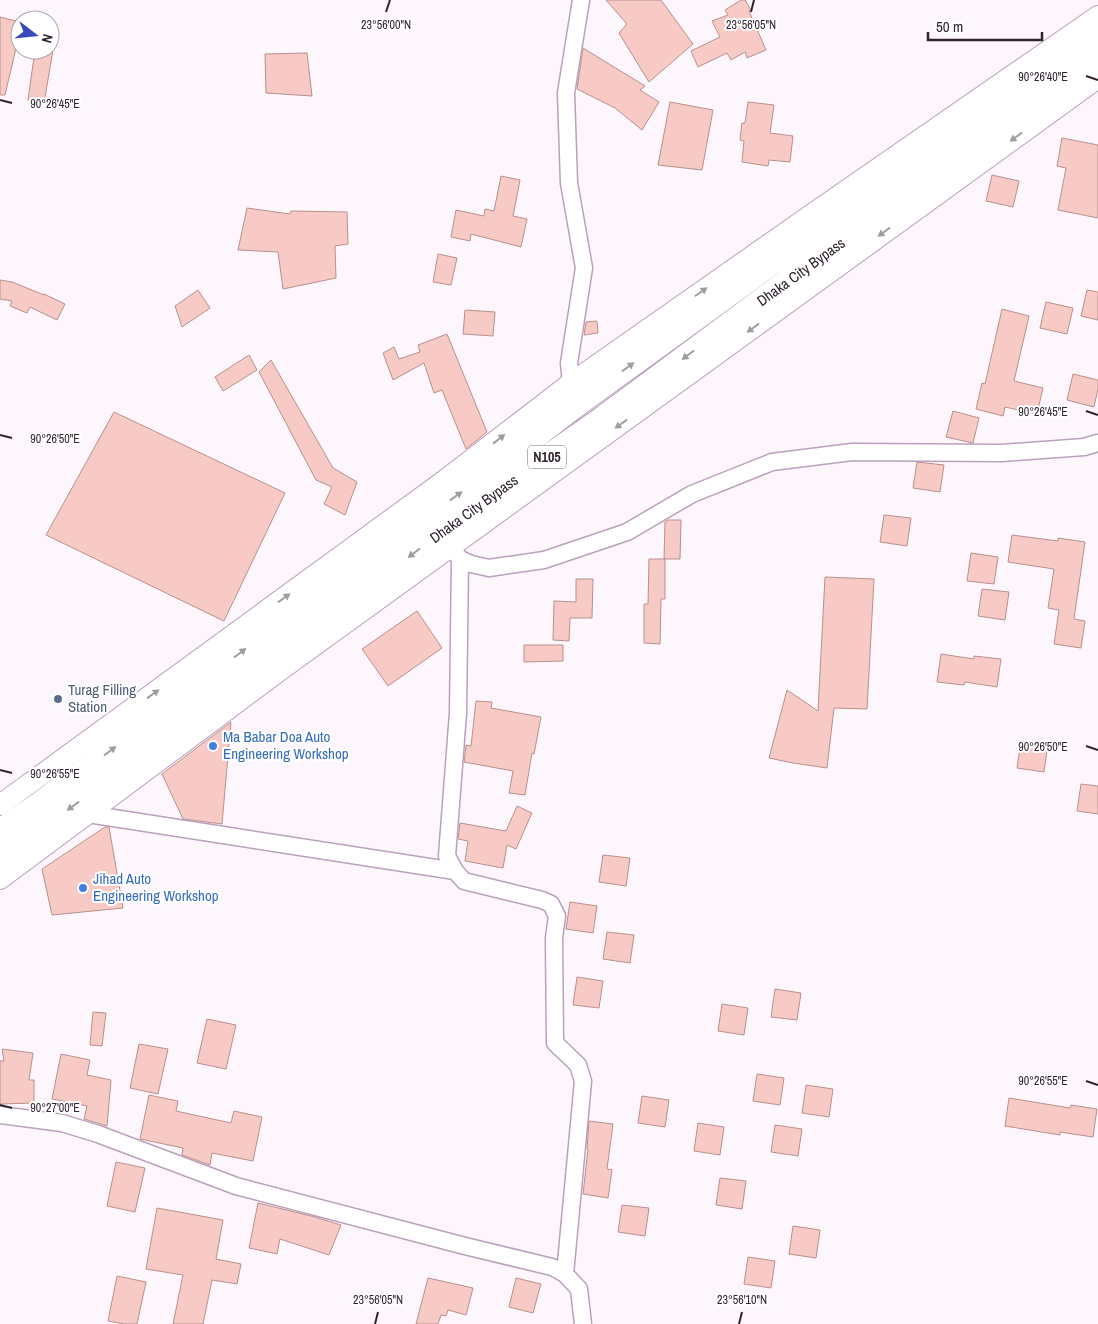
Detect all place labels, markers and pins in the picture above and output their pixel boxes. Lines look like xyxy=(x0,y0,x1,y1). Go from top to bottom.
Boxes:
place label: Turag Filling Station xyxy=(68,679,136,717)
marker: Turag Filling Station xyxy=(52,693,64,705)
place label: Ma Babar Doa Auto Engineering Workshop xyxy=(223,726,349,764)
marker: Ma Babar Doa Auto Engineering Workshop xyxy=(207,740,219,752)
place label: Jihad Auto Engineering Workshop xyxy=(93,868,219,906)
marker: Jihad Auto Engineering Workshop xyxy=(77,882,89,894)

